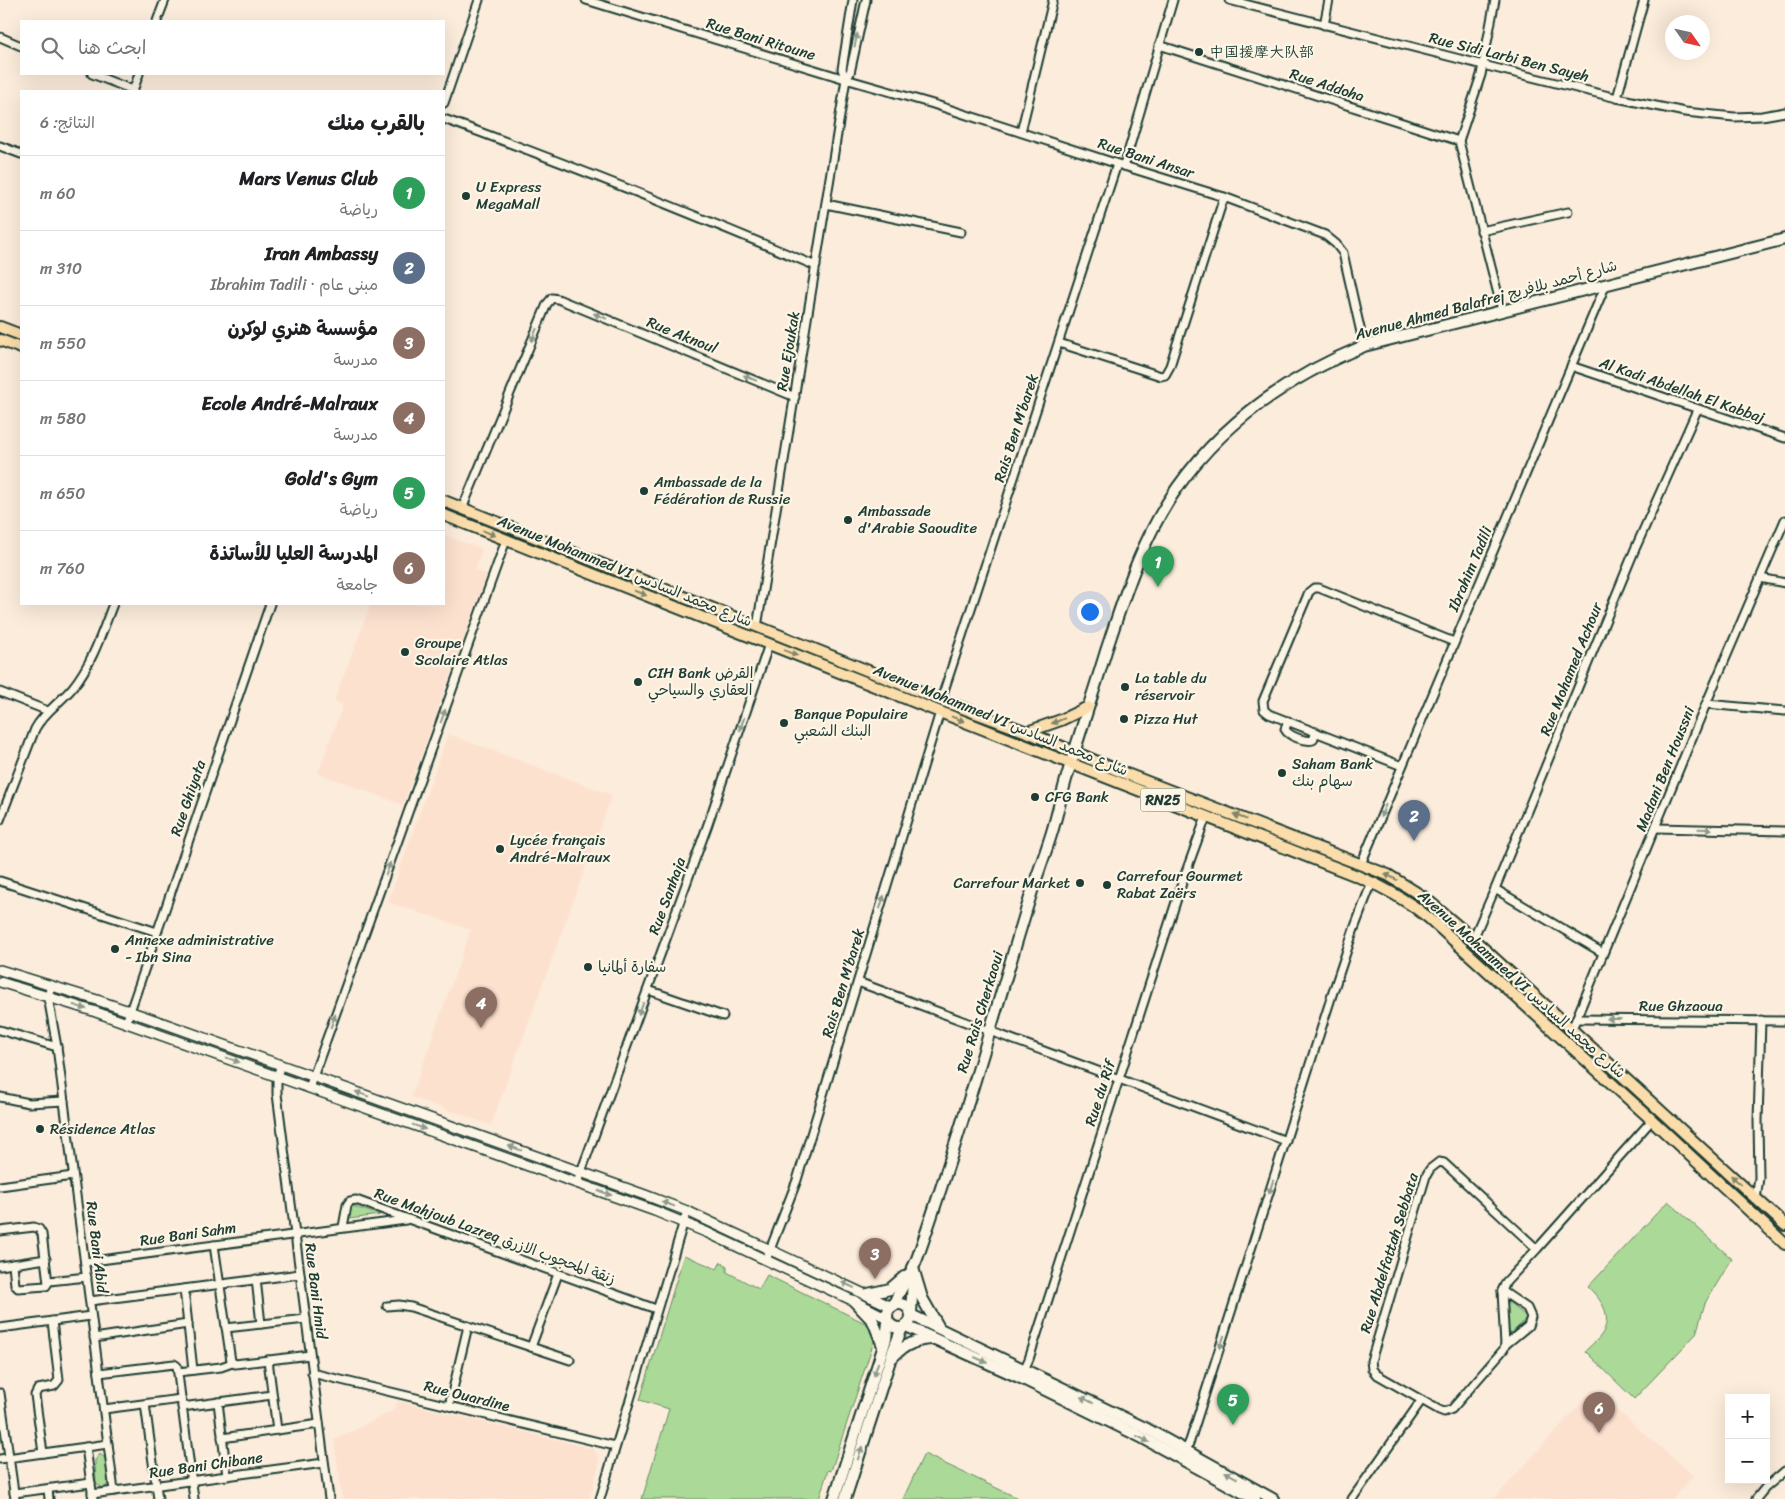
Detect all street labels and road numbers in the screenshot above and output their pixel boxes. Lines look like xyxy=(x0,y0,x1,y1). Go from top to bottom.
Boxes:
street label: Rue Bani Ritoune xyxy=(703,10,819,68)
street label: Rue Sidi Larbi Ben Sayeh xyxy=(1426,25,1592,89)
street label: Rue Addoha xyxy=(1286,61,1368,109)
street label: Rue Bani Ansar xyxy=(1095,130,1198,186)
street label: Avenue Ahmed Balafrej شارع أحمد بلافريج xyxy=(1351,252,1620,348)
street label: Rue Aknoul xyxy=(643,309,722,361)
street label: Rue Ejoukak xyxy=(769,309,807,393)
street label: Al Kadi Abdellah El Kabbaj xyxy=(1595,349,1768,431)
street label: Rais Ben M’barek xyxy=(986,370,1046,486)
street label: Avenue Mohammed VI شارع محمد السادس xyxy=(493,507,756,634)
street label: Ibrahim Tadili xyxy=(1440,522,1500,617)
street label: Rue Mohamed Achour xyxy=(1532,597,1610,740)
street label: Avenue Mohammed VI شارع محمد السادس xyxy=(869,656,1132,783)
street label: Madani Ben Houssni xyxy=(1628,702,1702,835)
street label: Rue Ghiyata xyxy=(163,756,213,840)
road number: RN25 xyxy=(1140,788,1186,812)
street label: Rue Sanhaja xyxy=(641,853,693,939)
street label: Avenue Mohammed VI شارع محمد السادس xyxy=(1411,882,1632,1085)
street label: Rais Ben M’barek xyxy=(814,925,872,1041)
street label: Rue Rais Cherkaoui xyxy=(949,947,1011,1076)
street label: Rue Ghzaoua xyxy=(1639,993,1723,1019)
street label: Rue du Rif xyxy=(1077,1055,1123,1130)
street label: Rue Abdelfattah Sebbata xyxy=(1352,1169,1426,1336)
street label: Rue Mahjoub Lazreq زنقة المحجوب الازرق xyxy=(371,1180,619,1292)
street label: Rue Bani Abid xyxy=(78,1200,116,1295)
street label: Rue Bani Sahm xyxy=(138,1214,238,1254)
street label: Rue Bani Hmid xyxy=(297,1242,335,1341)
street label: Rue Ouardine xyxy=(421,1373,513,1419)
street label: Rue Bani Chibane xyxy=(148,1444,265,1486)

